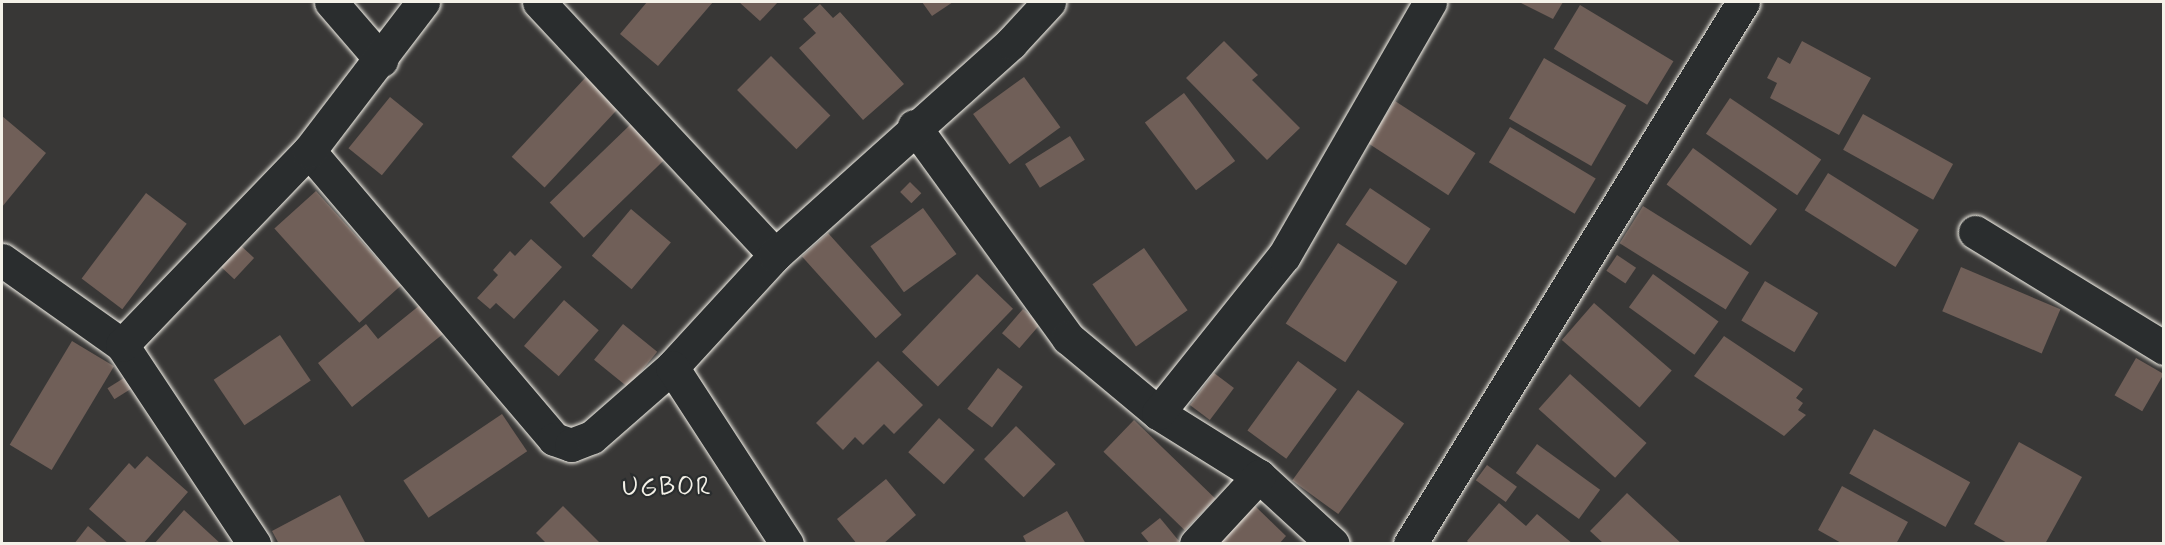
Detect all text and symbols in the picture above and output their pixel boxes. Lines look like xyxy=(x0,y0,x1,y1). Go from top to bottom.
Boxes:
district label: UGBOR xyxy=(621,473,713,505)

